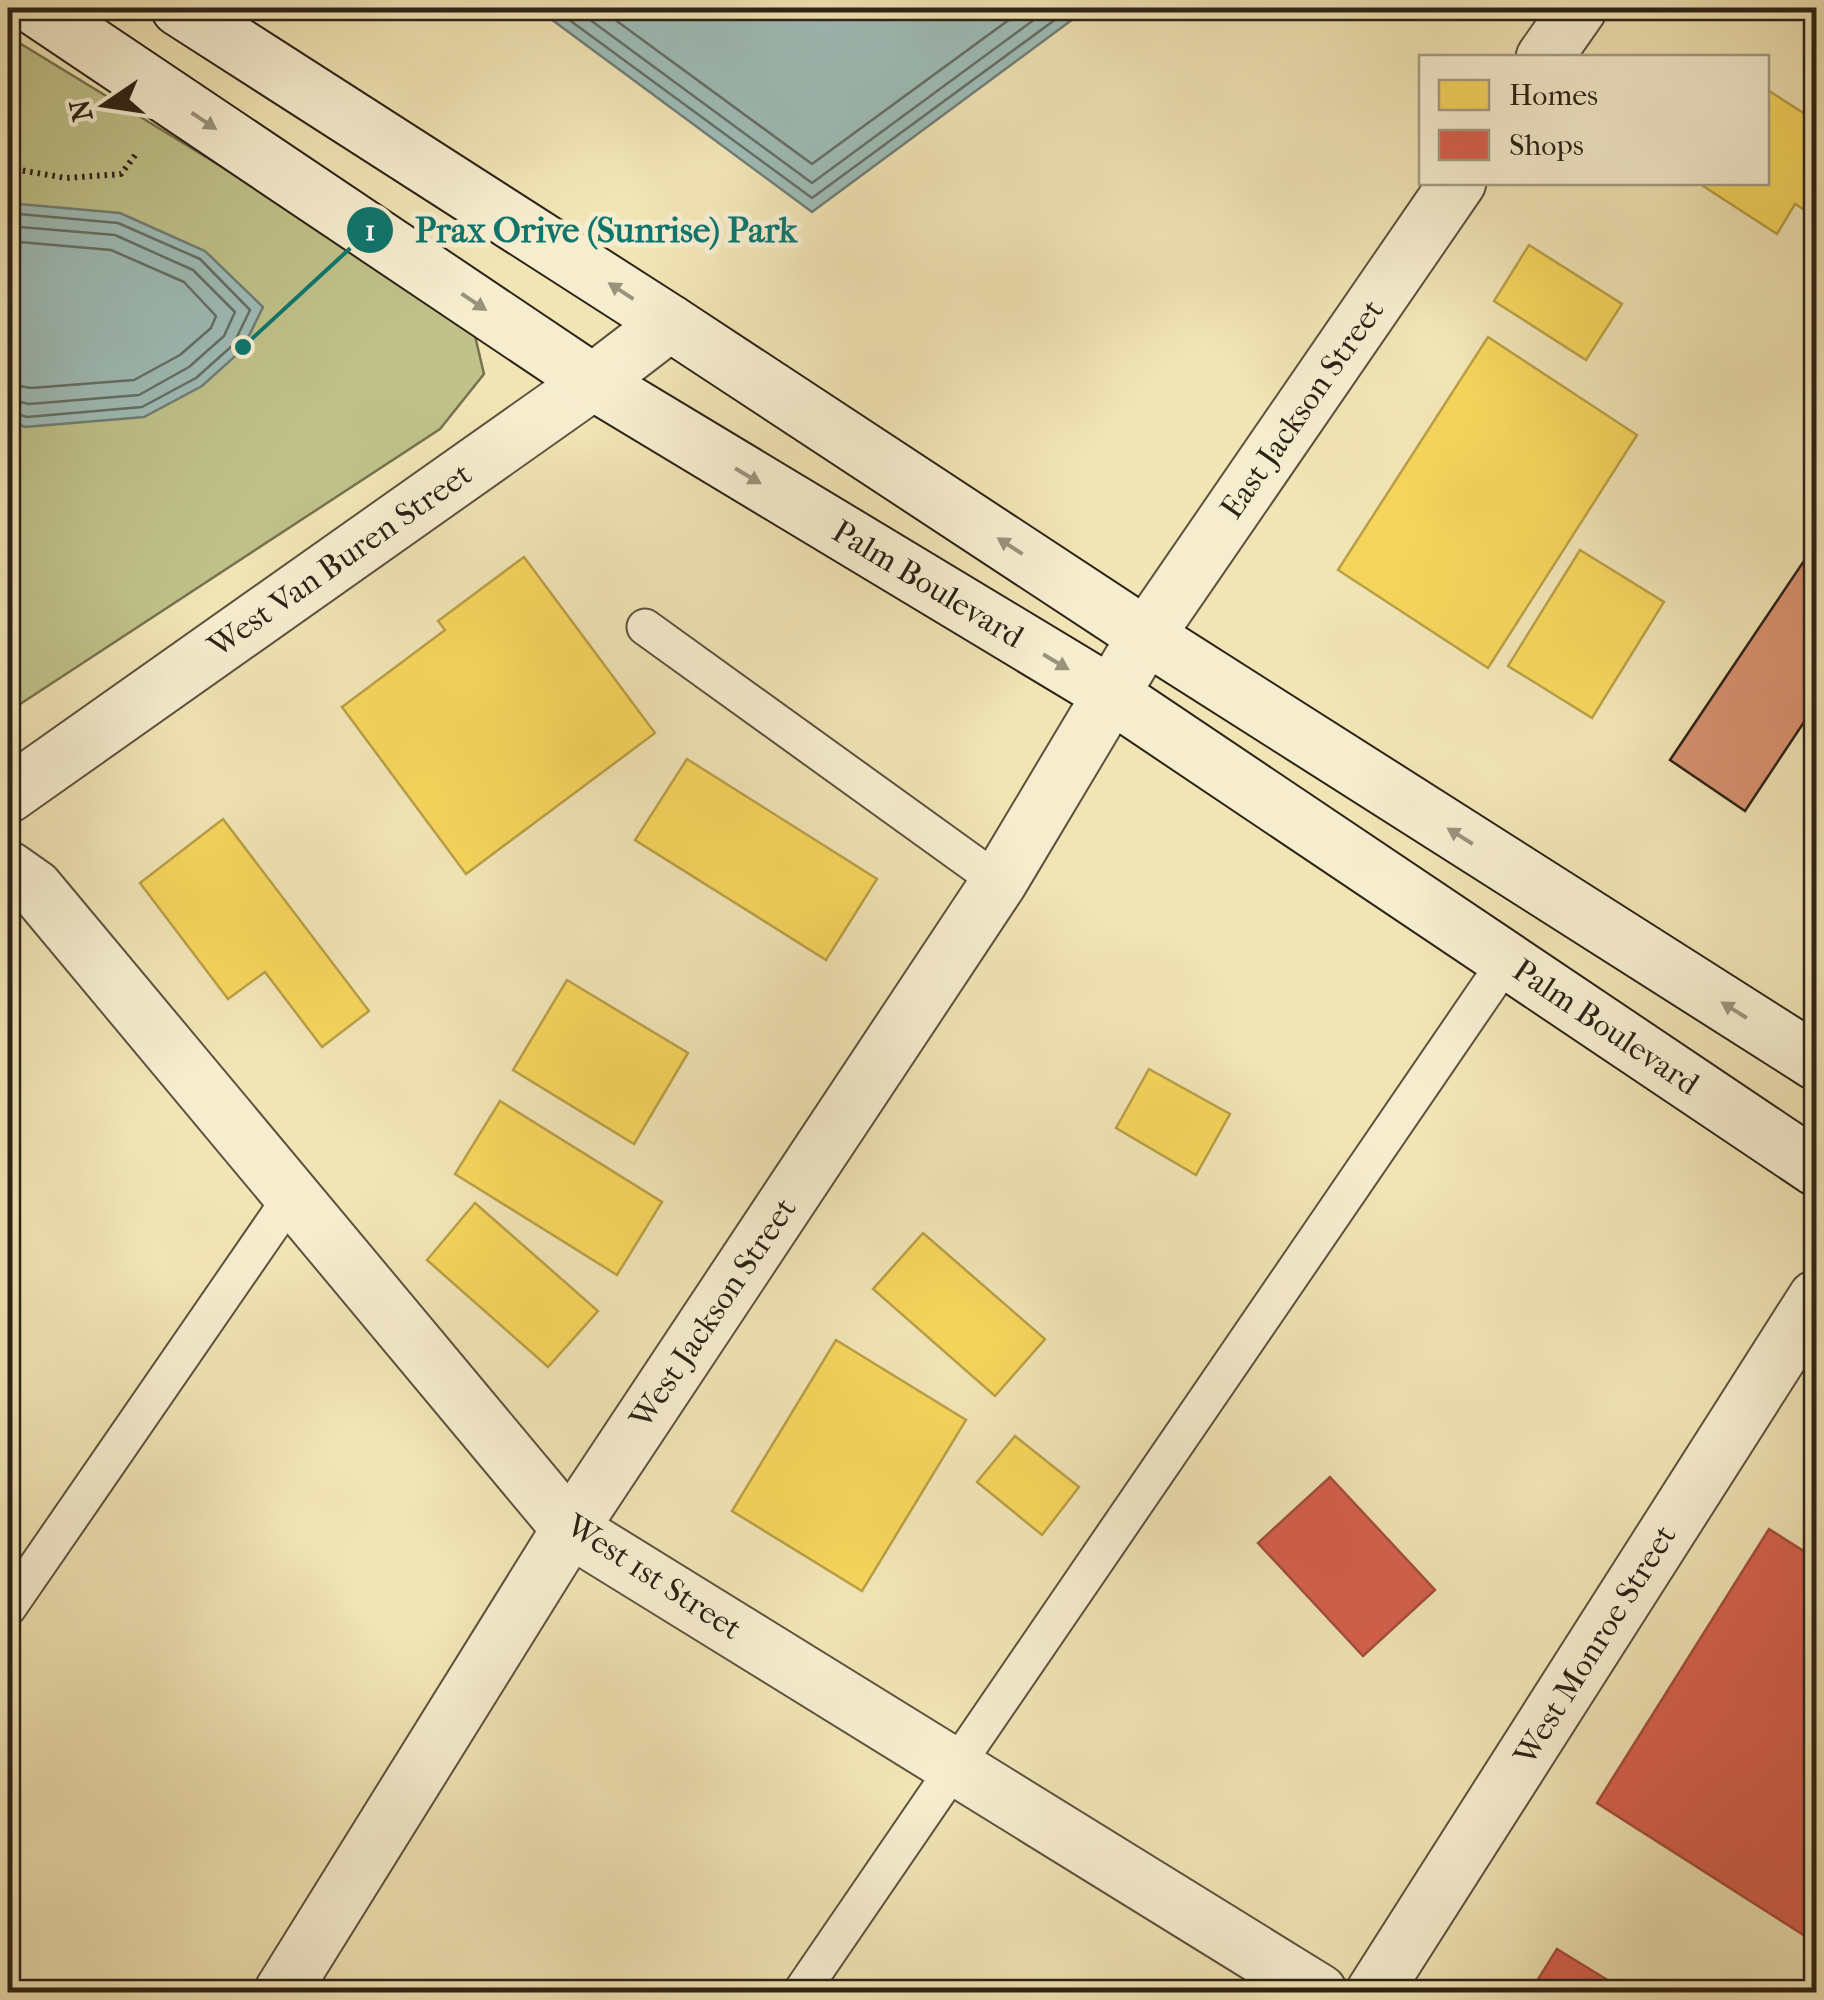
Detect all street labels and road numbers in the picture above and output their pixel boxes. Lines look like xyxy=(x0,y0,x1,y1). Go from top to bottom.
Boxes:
street label: East Jackson Street xyxy=(1213,292,1392,526)
street label: West Van Buren Street xyxy=(201,455,479,665)
street label: Palm Boulevard xyxy=(826,512,1031,656)
street label: Palm Boulevard xyxy=(1506,951,1706,1103)
street label: West Jackson Street xyxy=(622,1190,804,1436)
street label: West 1st Street xyxy=(559,1506,749,1648)
street label: West Monroe Street xyxy=(1506,1518,1684,1772)

